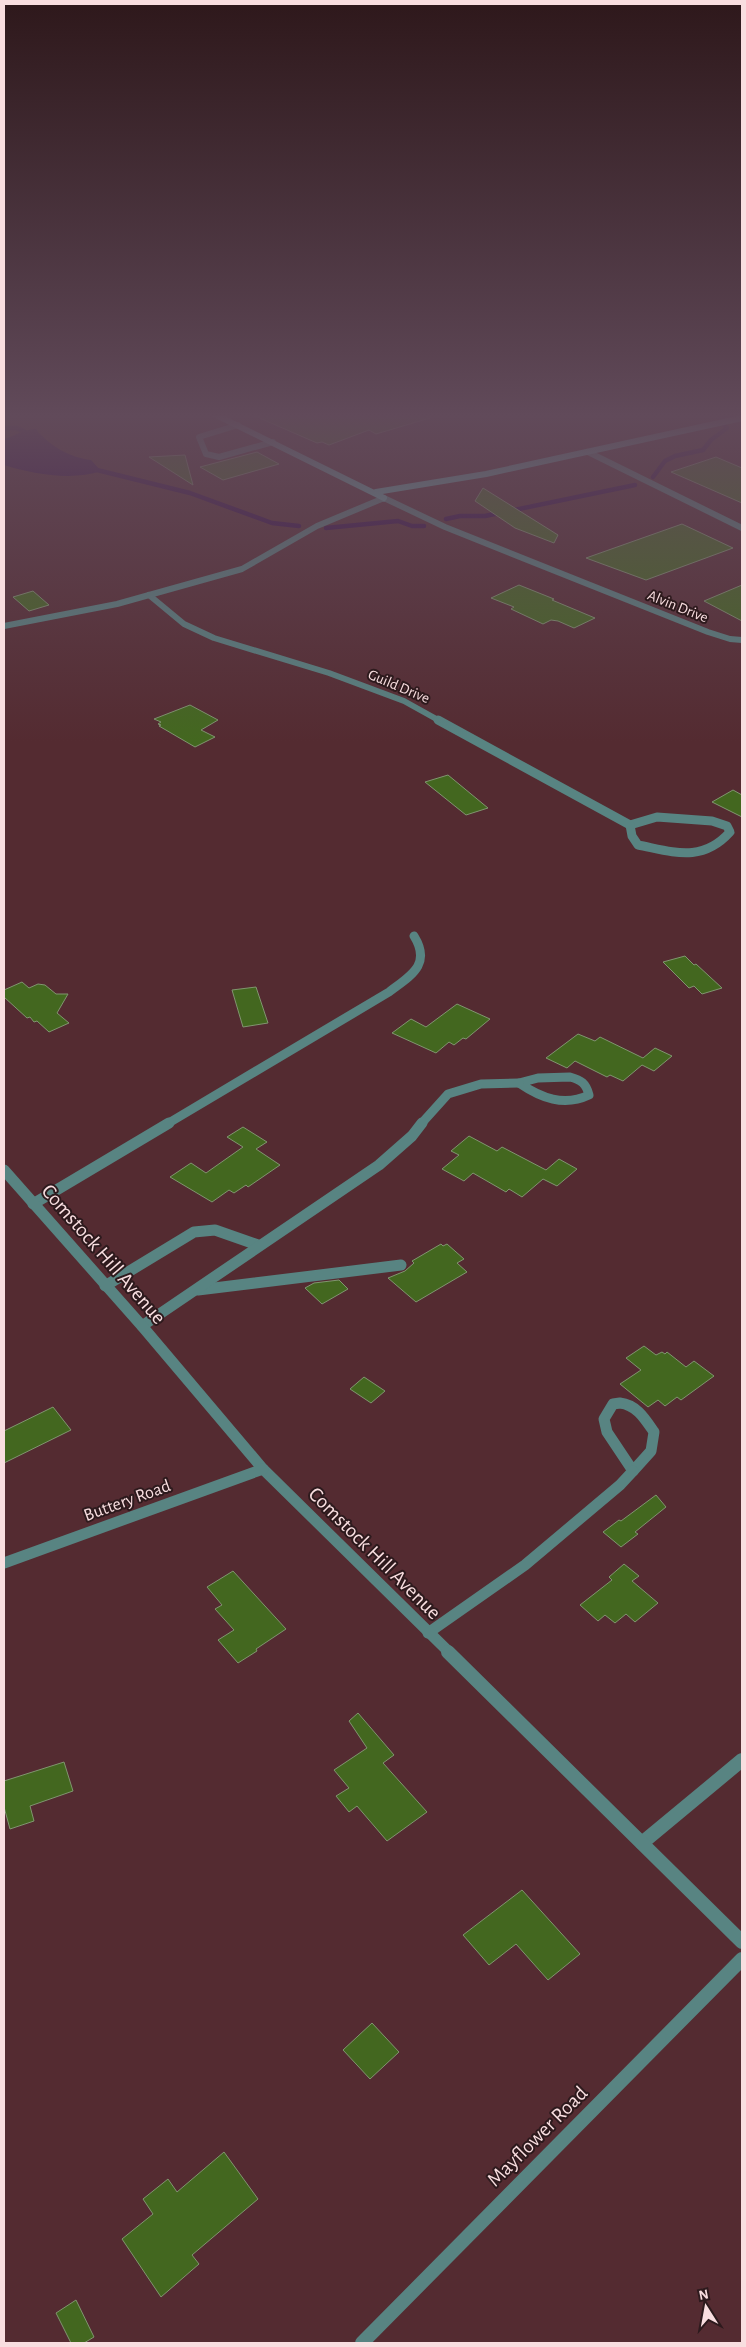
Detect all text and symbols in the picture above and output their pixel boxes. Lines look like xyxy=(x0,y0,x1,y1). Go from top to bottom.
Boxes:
street label: Alvin Drive xyxy=(645,588,710,625)
street label: Guild Drive xyxy=(366,667,432,706)
street label: Comstock Hill Avenue xyxy=(37,1180,170,1328)
street label: Buttery Road xyxy=(82,1477,173,1525)
street label: Comstock Hill Avenue xyxy=(304,1483,445,1624)
street label: Mayflower Road xyxy=(483,2082,592,2191)
north arrow xyxy=(681,2282,731,2332)
text: N xyxy=(698,2287,710,2303)

